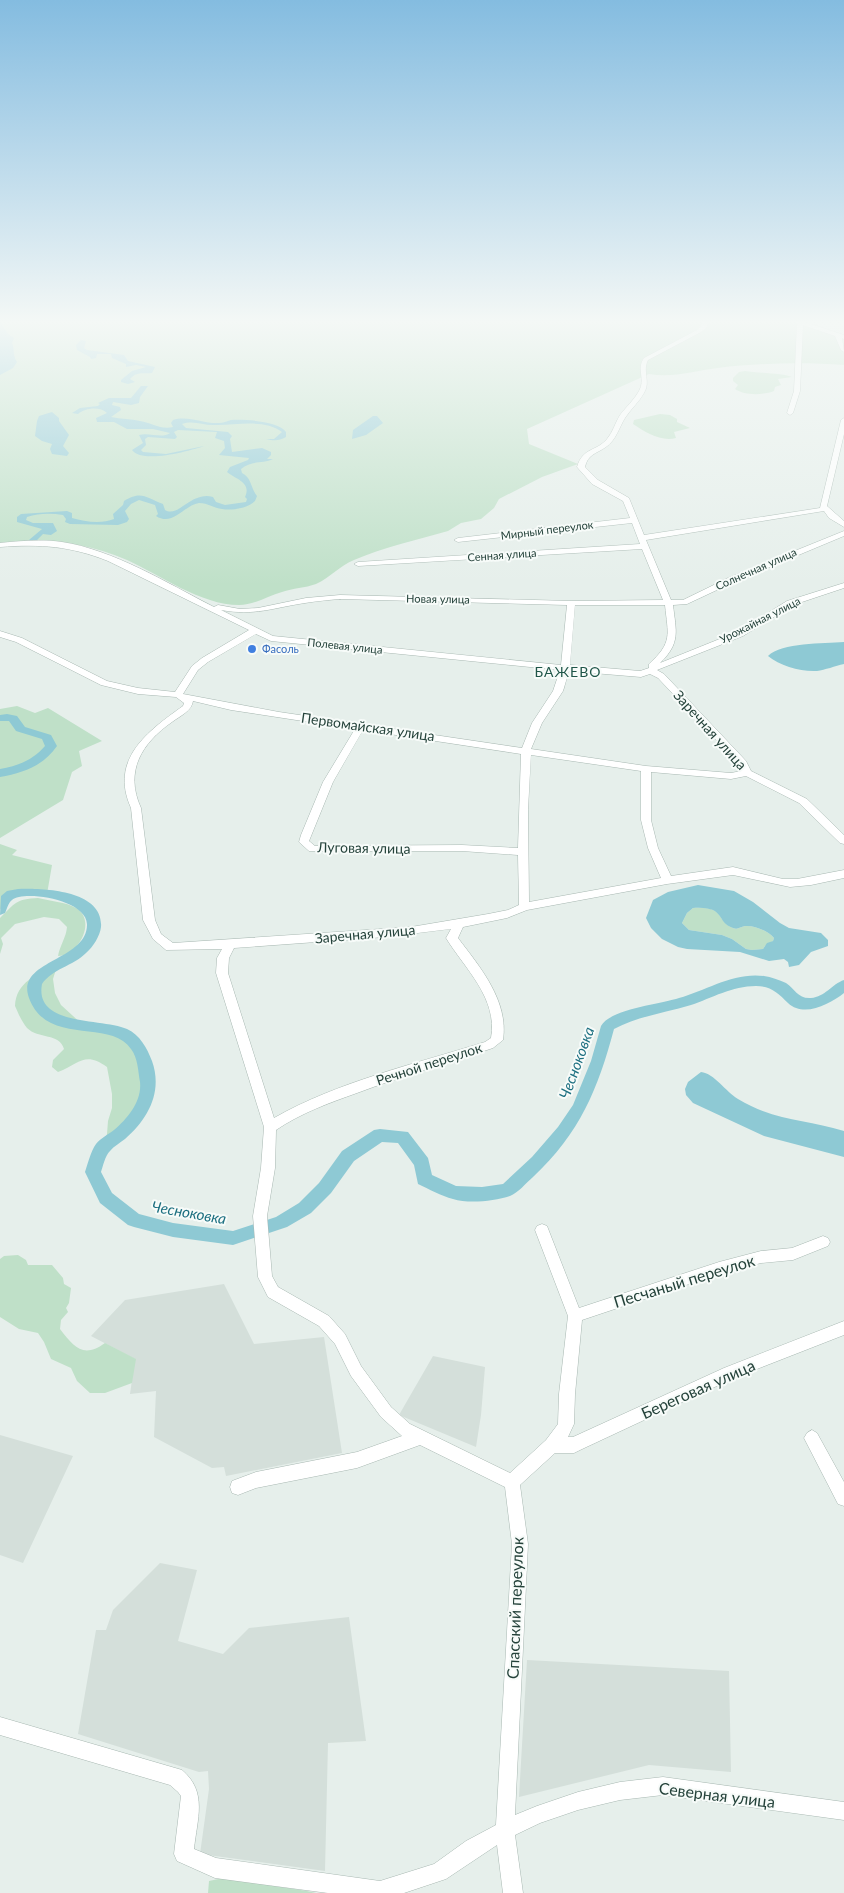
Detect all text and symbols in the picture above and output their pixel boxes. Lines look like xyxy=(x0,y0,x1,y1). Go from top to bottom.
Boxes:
street label: Мирный переулок xyxy=(500,517,594,542)
street label: Солнечная улица xyxy=(713,545,798,592)
street label: Сенная улица xyxy=(467,546,537,563)
street label: Новая улица xyxy=(406,591,470,606)
street label: Урожайная улица xyxy=(717,594,802,645)
street label: Полевая улица xyxy=(307,635,383,656)
place label: Фасоль xyxy=(262,642,299,655)
marker: Фасоль xyxy=(246,643,258,655)
district label: БАЖЕВО xyxy=(535,663,601,680)
street label: Заречная улица xyxy=(670,686,750,773)
street label: Первомайская улица xyxy=(300,709,436,744)
street label: Луговая улица xyxy=(316,838,411,857)
street label: Заречная улица xyxy=(314,921,416,946)
water label: Чесноковка xyxy=(555,1024,597,1101)
street label: Речной переулок xyxy=(374,1038,485,1089)
water label: Чесноковка xyxy=(151,1197,228,1227)
street label: Песчаный переулок xyxy=(611,1250,757,1311)
street label: Береговая улица xyxy=(638,1355,758,1422)
street label: Спасский переулок xyxy=(503,1536,527,1679)
street label: Северная улица xyxy=(658,1778,776,1811)

